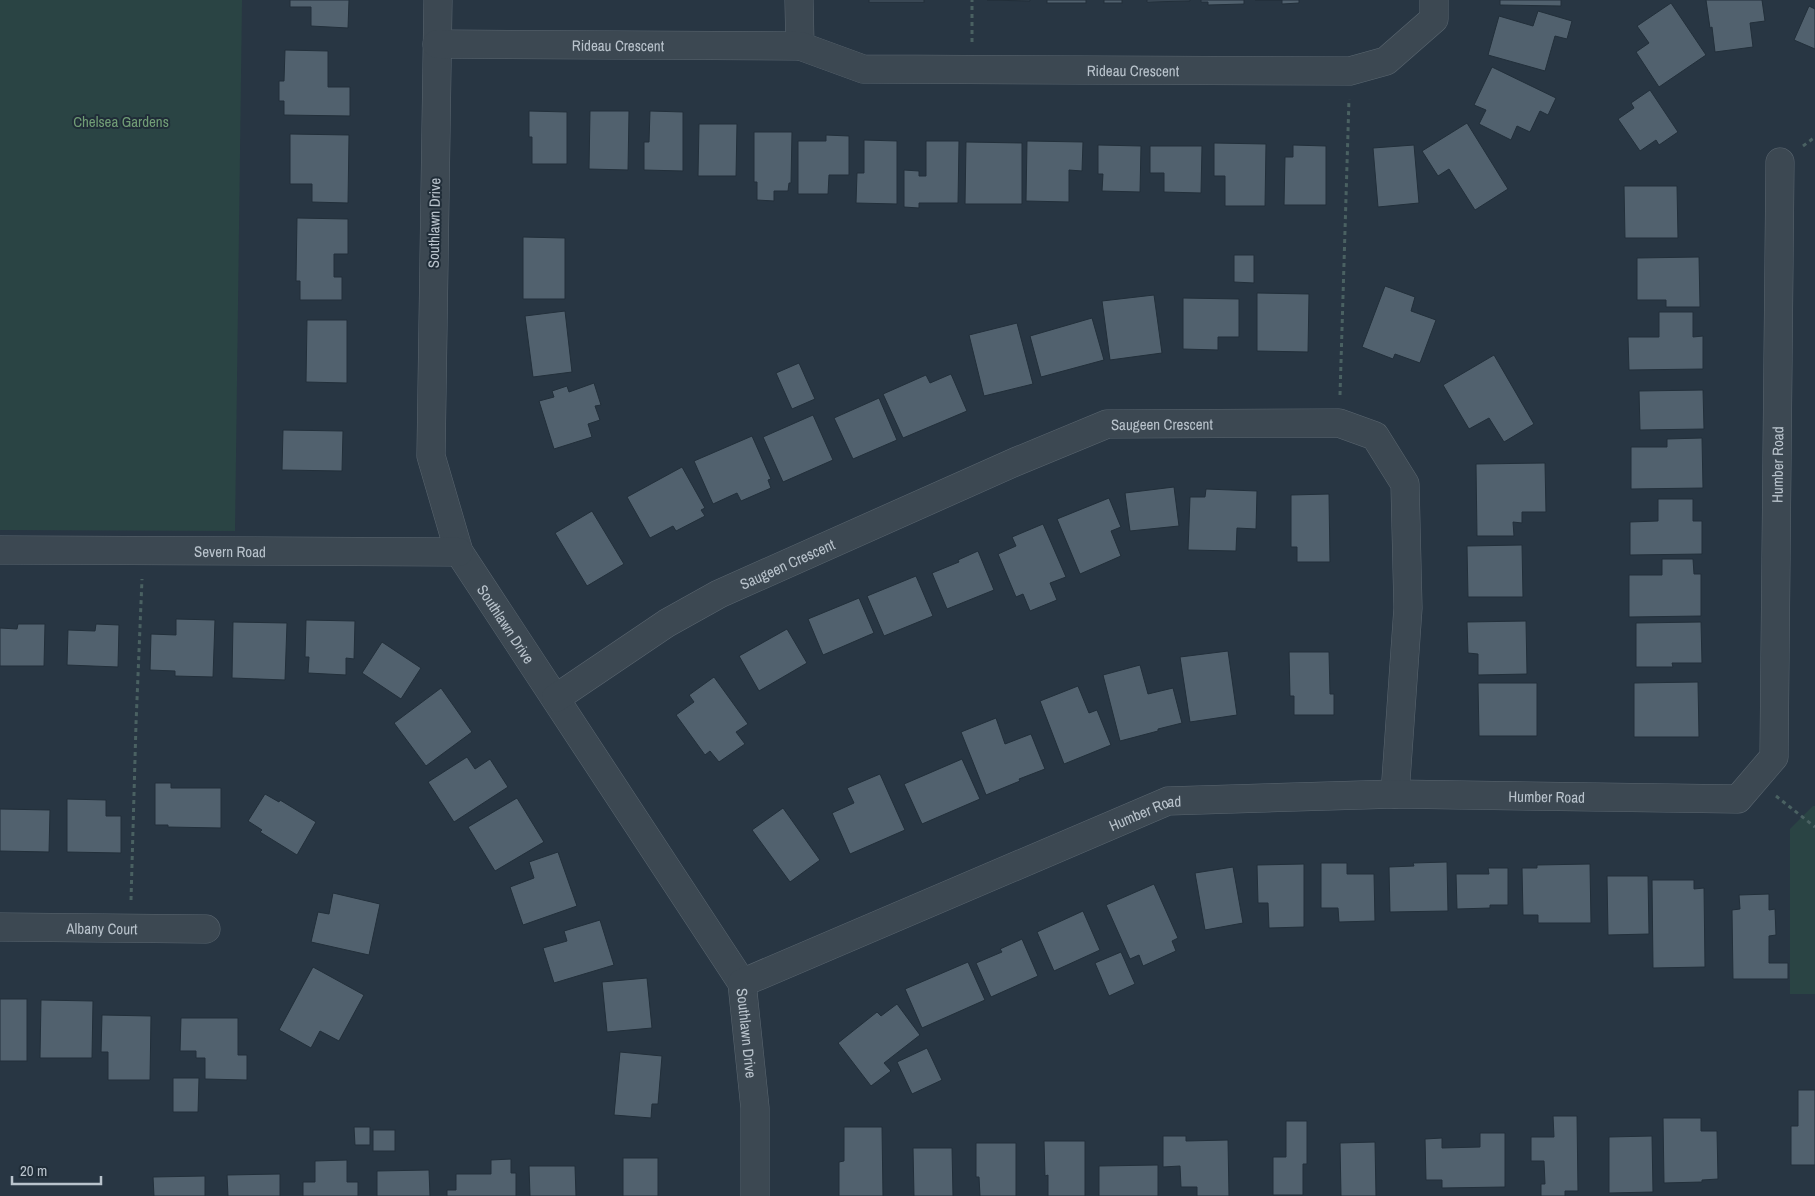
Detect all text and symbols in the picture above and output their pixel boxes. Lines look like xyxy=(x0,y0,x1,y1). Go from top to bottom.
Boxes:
street label: Rideau Crescent xyxy=(572,34,665,56)
street label: Rideau Crescent xyxy=(1087,59,1180,81)
park label: Chelsea Gardens xyxy=(73,111,169,132)
street label: Southlawn Drive xyxy=(423,178,445,268)
street label: Saugeen Crescent xyxy=(1111,413,1213,434)
street label: Humber Road xyxy=(1766,426,1788,503)
street label: Saugeen Crescent xyxy=(736,533,838,594)
street label: Severn Road xyxy=(194,540,266,562)
street label: Southlawn Drive xyxy=(473,580,540,667)
street label: Humber Road xyxy=(1508,785,1585,807)
street label: Humber Road xyxy=(1105,790,1181,836)
street label: Albany Court xyxy=(65,917,138,939)
street label: Southlawn Drive xyxy=(732,987,762,1079)
scale bar xyxy=(12,1154,101,1186)
text: 20 m xyxy=(20,1160,47,1181)

